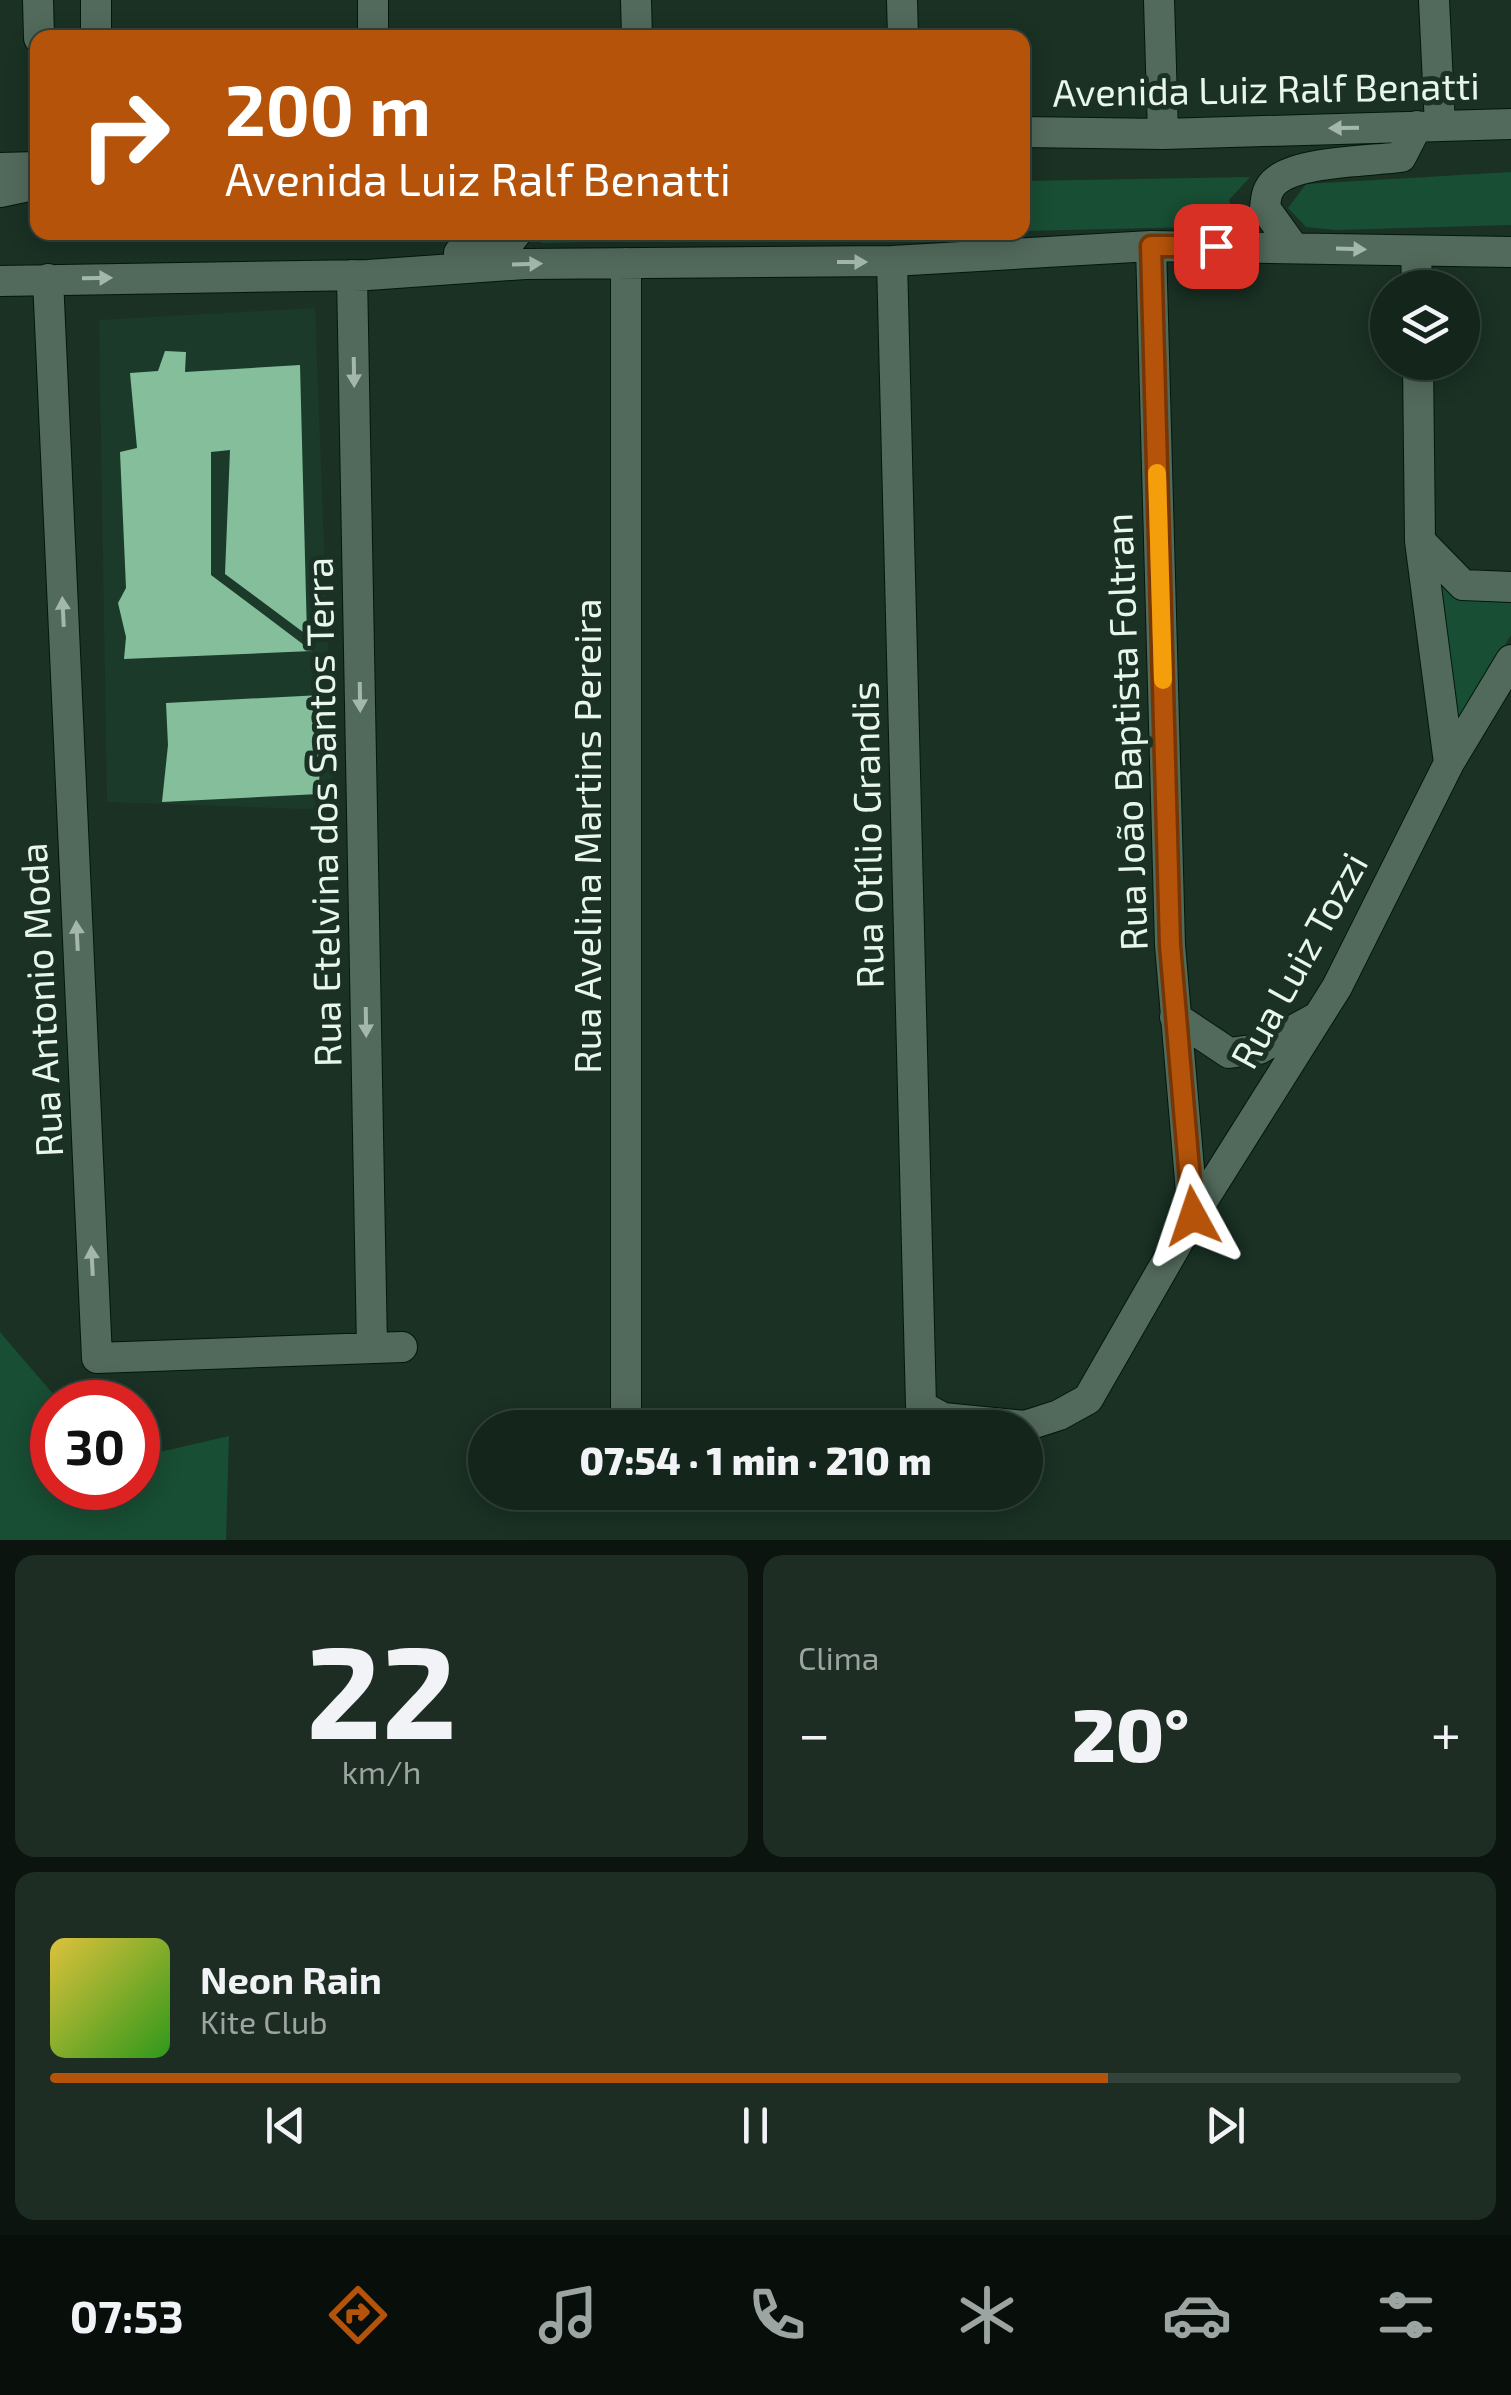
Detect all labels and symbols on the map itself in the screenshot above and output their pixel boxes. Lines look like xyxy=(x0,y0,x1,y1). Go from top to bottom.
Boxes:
street label: Avenida Luiz Ralf Benatti xyxy=(1052,61,1480,115)
one-way arrow xyxy=(1327,120,1359,136)
pin xyxy=(1174,204,1259,289)
one-way arrow xyxy=(1336,241,1368,257)
one-way arrow xyxy=(836,254,868,270)
one-way arrow xyxy=(512,256,543,272)
one-way arrow xyxy=(82,270,114,286)
one-way arrow xyxy=(346,357,362,389)
street label: Rua João Baptista Foltran xyxy=(1094,512,1156,952)
street label: Rua Etelvina dos Santos Terra xyxy=(295,557,349,1067)
one-way arrow xyxy=(55,595,71,627)
street label: Rua Avelina Martins Pereira xyxy=(563,598,609,1074)
street label: Rua Otílio Grandis xyxy=(840,681,892,989)
one-way arrow xyxy=(352,682,368,714)
street label: Rua Antonio Moda xyxy=(9,842,71,1158)
street label: Rua Luiz Tozzi xyxy=(1220,844,1376,1076)
one-way arrow xyxy=(69,920,85,952)
one-way arrow xyxy=(358,1007,374,1039)
position arrow xyxy=(1141,1164,1245,1268)
one-way arrow xyxy=(84,1244,100,1276)
speed limit sign: 30 xyxy=(30,1380,160,1510)

